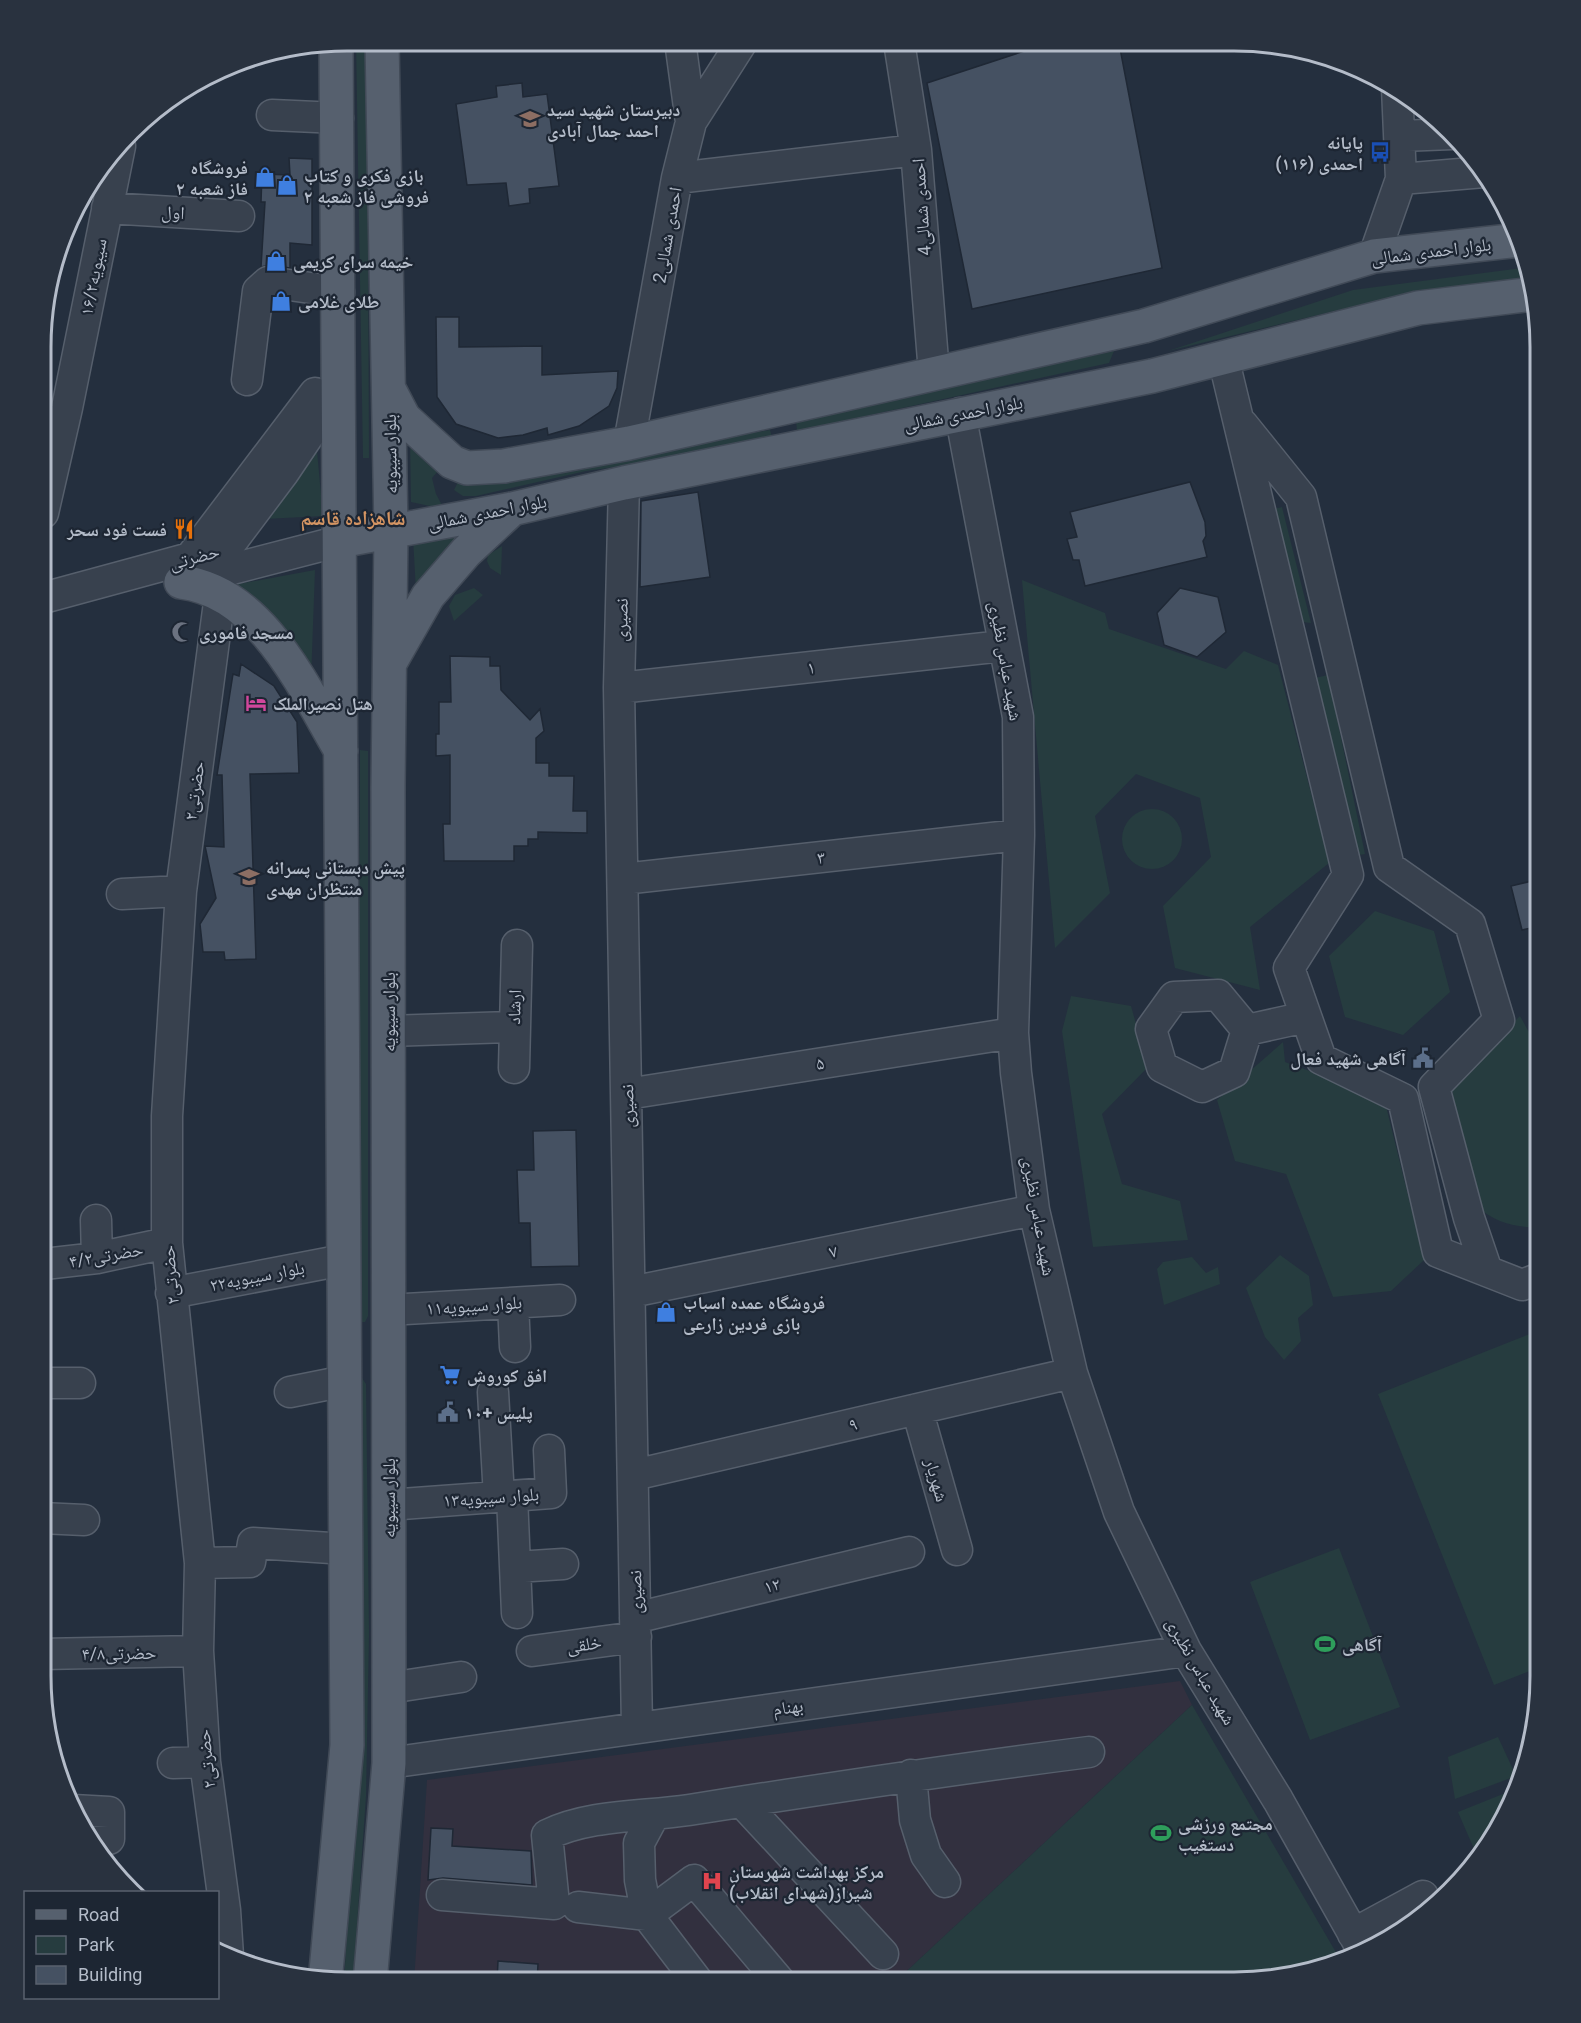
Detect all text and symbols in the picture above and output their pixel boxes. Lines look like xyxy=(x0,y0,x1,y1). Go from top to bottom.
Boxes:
place label: دبیرستان شهید سید احمد جمال آبادی xyxy=(547,99,680,142)
school or university icon: دبیرستان شهید سید احمد جمال آبادی xyxy=(518,107,542,131)
place label: پایانه احمدی (۱۱۶) xyxy=(1275,132,1363,175)
bus stop icon: پایانه احمدی (۱۱۶) xyxy=(1368,140,1392,164)
place label: فروشگاه فاز شعبه ۲ xyxy=(176,157,248,199)
street label: 4احمدی شمالی xyxy=(907,158,936,256)
shop icon: فروشگاه فاز شعبه ۲ xyxy=(253,165,277,189)
place label: بازی فکری و کتاب فروشی فاز شعبه ۲ xyxy=(304,165,429,208)
shop icon: بازی فکری و کتاب فروشی فاز شعبه ۲ xyxy=(275,173,299,197)
street label: 2احمدی شمالی xyxy=(648,185,687,285)
street label: اول xyxy=(161,201,185,224)
street label: بلوار احمدی شمالی xyxy=(1370,233,1492,270)
street label: سیبویه۱۶/۲ xyxy=(75,237,111,317)
shop icon: خیمه سرای کریمی xyxy=(264,249,288,273)
place label: خیمه سرای کریمی xyxy=(293,251,414,273)
shop icon: طلای غلامی xyxy=(269,289,293,313)
place label: طلای غلامی xyxy=(298,291,379,313)
street label: بلوار احمدی شمالی xyxy=(902,391,1025,436)
street label: بلوار سیبویه xyxy=(379,414,402,494)
street label: بلوار احمدی شمالی xyxy=(426,490,549,535)
district label: شاهزاده قاسم xyxy=(300,506,406,532)
restaurant icon: فست فود سحر xyxy=(172,517,196,541)
place label: فست فود سحر xyxy=(66,519,167,540)
street label: حضرتی xyxy=(167,540,222,575)
street label: نصیری xyxy=(610,598,633,642)
street label: شهید عباس نظیری xyxy=(984,600,1027,723)
mosque icon: مسجد فاموری xyxy=(170,620,194,644)
place label: مسجد فاموری xyxy=(199,622,294,644)
street label: ۱ xyxy=(806,656,816,678)
hotel icon: هتل نصیرالملک xyxy=(244,691,268,715)
place label: هتل نصیرالملک xyxy=(273,693,373,715)
street label: حضرتی۲ xyxy=(179,760,210,822)
street label: ۳ xyxy=(816,846,826,868)
place label: پیش دبستانی پسرانه منتظران مهدی xyxy=(266,857,405,900)
school or university icon: پیش دبستانی پسرانه منتظران مهدی xyxy=(237,865,261,889)
street label: بلوار سیبویه xyxy=(378,972,399,1052)
street label: ارشاد xyxy=(503,989,525,1025)
public building icon: آگاهی شهید فعال xyxy=(1411,1046,1435,1070)
place label: آگاهی شهید فعال xyxy=(1290,1048,1406,1070)
street label: ۵ xyxy=(814,1052,826,1074)
street label: نصیری xyxy=(616,1084,639,1128)
street label: شهید عباس نظیری xyxy=(1017,1155,1060,1278)
street label: حضرتی۴/۲ xyxy=(67,1238,145,1273)
street label: ۷ xyxy=(827,1240,839,1262)
street label: حضرتی۲ xyxy=(157,1244,184,1305)
street label: بلوار سیبویه۲۲ xyxy=(208,1257,306,1296)
street label: بلوار سیبویه۱۱ xyxy=(425,1291,523,1319)
place label: فروشگاه عمده اسباب بازی فردین زارعی xyxy=(683,1292,825,1335)
shop icon: فروشگاه عمده اسباب بازی فردین زارعی xyxy=(654,1300,678,1324)
supermarket icon: افق کوروش xyxy=(438,1363,462,1387)
place label: افق کوروش xyxy=(467,1365,547,1387)
public building icon: پلیس +۱۰ xyxy=(436,1400,460,1424)
place label: پلیس +۱۰ xyxy=(465,1402,533,1424)
street label: ۹ xyxy=(847,1413,859,1435)
street label: شهریار xyxy=(920,1455,953,1504)
street label: بلوار سیبویه xyxy=(378,1458,399,1538)
street label: بلوار سیبویه۱۳ xyxy=(442,1483,540,1511)
street label: نصیری xyxy=(624,1570,647,1614)
street label: ۱۲ xyxy=(762,1573,782,1597)
street label: شهید عباس نظیری xyxy=(1161,1613,1240,1729)
street label: خلقی xyxy=(565,1631,603,1658)
sports icon: آگاهی xyxy=(1313,1632,1337,1656)
place label: آگاهی xyxy=(1342,1634,1382,1656)
street label: حضرتی۴/۸ xyxy=(81,1642,157,1665)
street label: بهنام xyxy=(771,1694,805,1721)
street label: حضرتی۲ xyxy=(192,1728,221,1790)
place label: مجتمع ورزشی دستغیب xyxy=(1178,1813,1273,1855)
sports icon: مجتمع ورزشی دستغیب xyxy=(1149,1821,1173,1845)
place label: مرکز بهداشت شهرستان شیراز(شهدای انقلاب) xyxy=(729,1861,884,1904)
hospital icon: مرکز بهداشت شهرستان شیراز(شهدای انقلاب) xyxy=(700,1869,724,1893)
legend xyxy=(24,1891,219,1999)
text: Road xyxy=(78,1904,119,1925)
text: Park xyxy=(78,1934,115,1955)
text: Building xyxy=(78,1964,142,1985)

